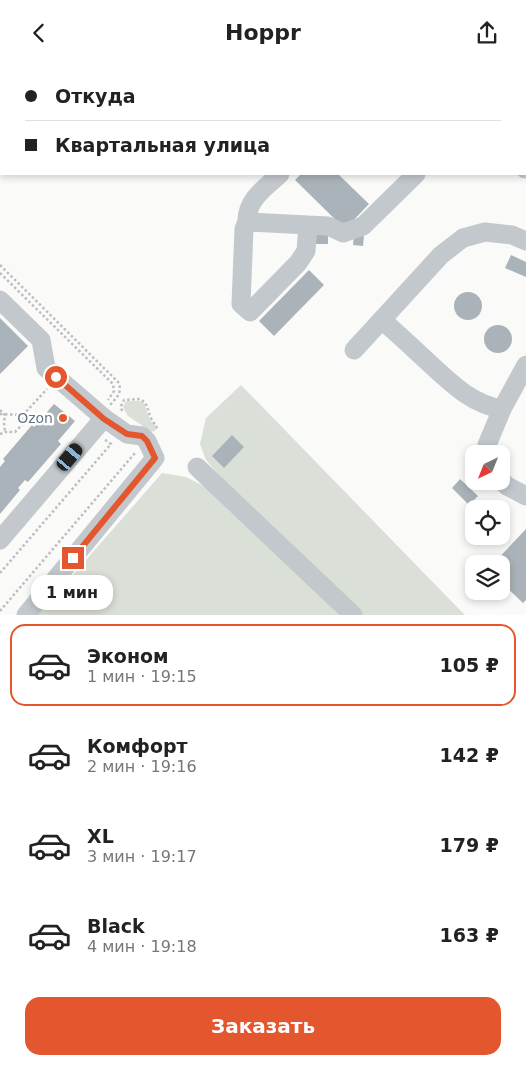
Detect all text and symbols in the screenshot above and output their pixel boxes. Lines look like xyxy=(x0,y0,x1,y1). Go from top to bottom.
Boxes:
icon: back xyxy=(25,19,53,47)
icon: share xyxy=(473,19,501,47)
text: Hoppr xyxy=(225,20,301,45)
text: Откуда xyxy=(55,85,136,107)
text: Квартальная улица xyxy=(55,134,270,156)
route start xyxy=(45,366,67,388)
place label: Ozon xyxy=(17,410,53,426)
marker: Ozon xyxy=(57,412,69,424)
car xyxy=(54,441,85,473)
north arrow xyxy=(465,445,510,490)
map controls xyxy=(465,445,510,600)
button: locate xyxy=(465,500,510,545)
route end xyxy=(62,547,84,569)
button: layers xyxy=(465,555,510,600)
callout: 1 мин xyxy=(32,575,114,611)
text: 1 мин xyxy=(46,583,98,602)
icon: car xyxy=(27,643,72,688)
text: Эконом xyxy=(87,645,169,667)
text: 105 ₽ xyxy=(440,654,499,676)
text: 1 мин · 19:15 xyxy=(87,667,197,686)
icon: car xyxy=(27,733,72,778)
text: Комфорт xyxy=(87,735,188,757)
text: 142 ₽ xyxy=(440,744,499,766)
text: 2 мин · 19:16 xyxy=(87,757,197,776)
icon: car xyxy=(27,823,72,868)
text: XL xyxy=(87,825,114,847)
text: 179 ₽ xyxy=(440,834,499,856)
text: 3 мин · 19:17 xyxy=(87,847,197,866)
icon: car xyxy=(27,913,72,958)
text: Black xyxy=(87,915,145,937)
text: 163 ₽ xyxy=(440,924,499,946)
text: 4 мин · 19:18 xyxy=(87,937,197,956)
button: Заказать xyxy=(25,997,501,1055)

